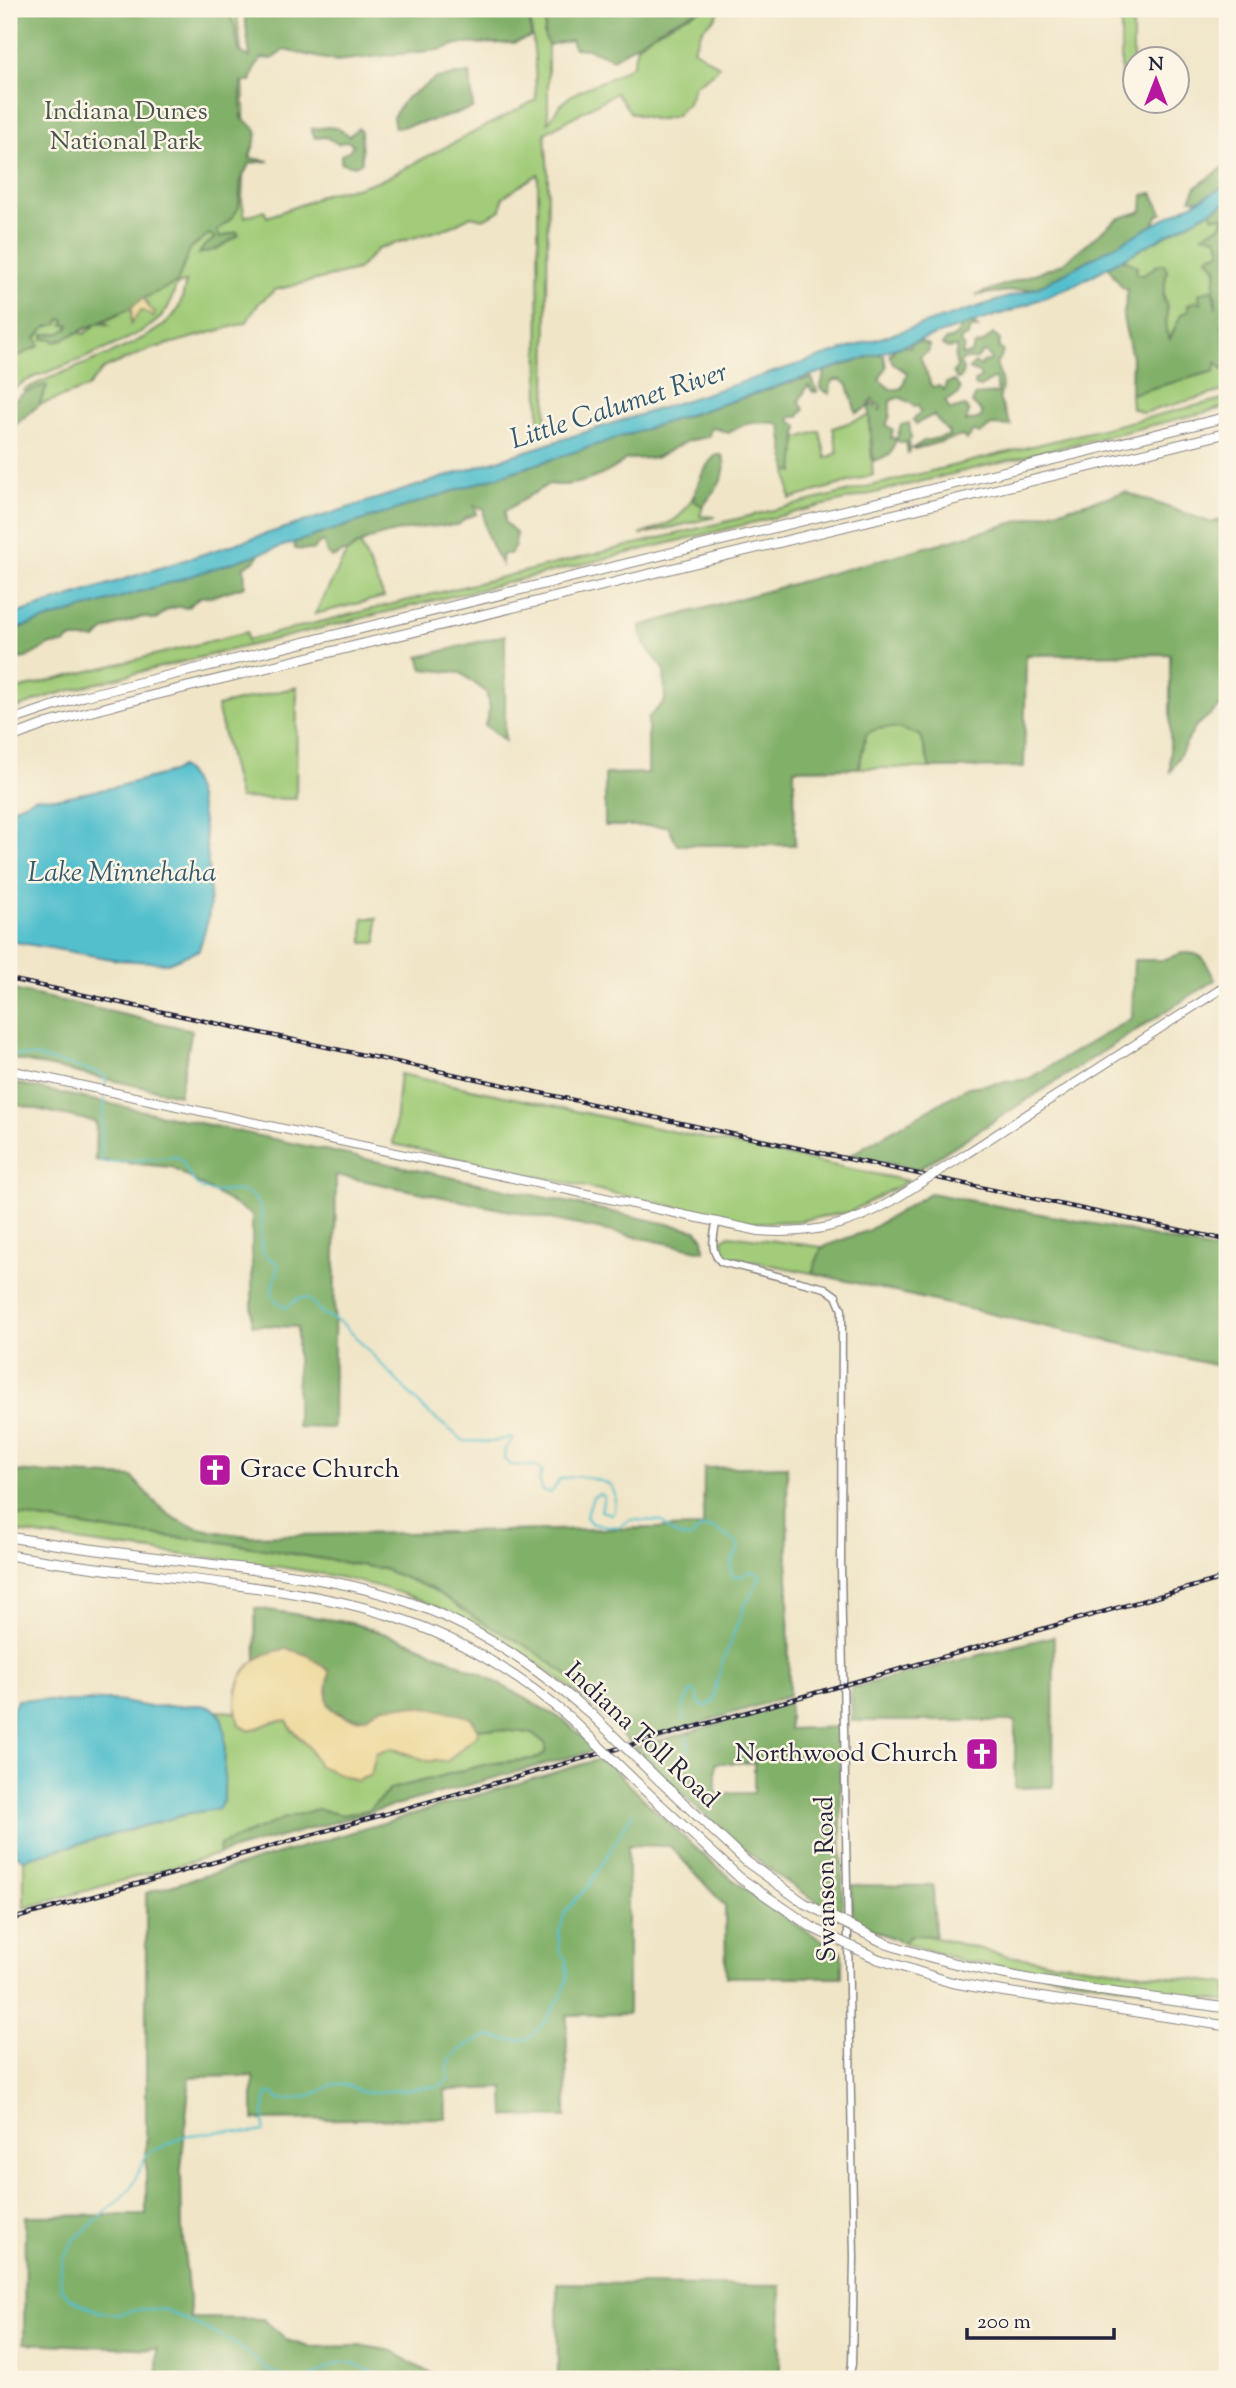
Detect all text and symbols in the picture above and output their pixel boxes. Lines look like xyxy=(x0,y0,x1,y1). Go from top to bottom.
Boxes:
north arrow xyxy=(1120,46,1190,116)
text: N xyxy=(1148,52,1164,79)
park label: Indiana Dunes National Park xyxy=(44,94,208,161)
water label: Little Calumet River xyxy=(505,353,733,461)
water label: Lake Minnehaha xyxy=(27,854,217,894)
church icon: Grace Church xyxy=(196,1451,234,1489)
place label: Grace Church xyxy=(240,1452,400,1489)
street label: Indiana Toll Road xyxy=(556,1655,727,1818)
church icon: Northwood Church xyxy=(963,1735,1001,1773)
place label: Northwood Church xyxy=(735,1736,958,1773)
street label: Swanson Road xyxy=(807,1795,847,1962)
scale bar xyxy=(967,2297,1114,2341)
text: 200 m xyxy=(977,2308,1031,2338)

